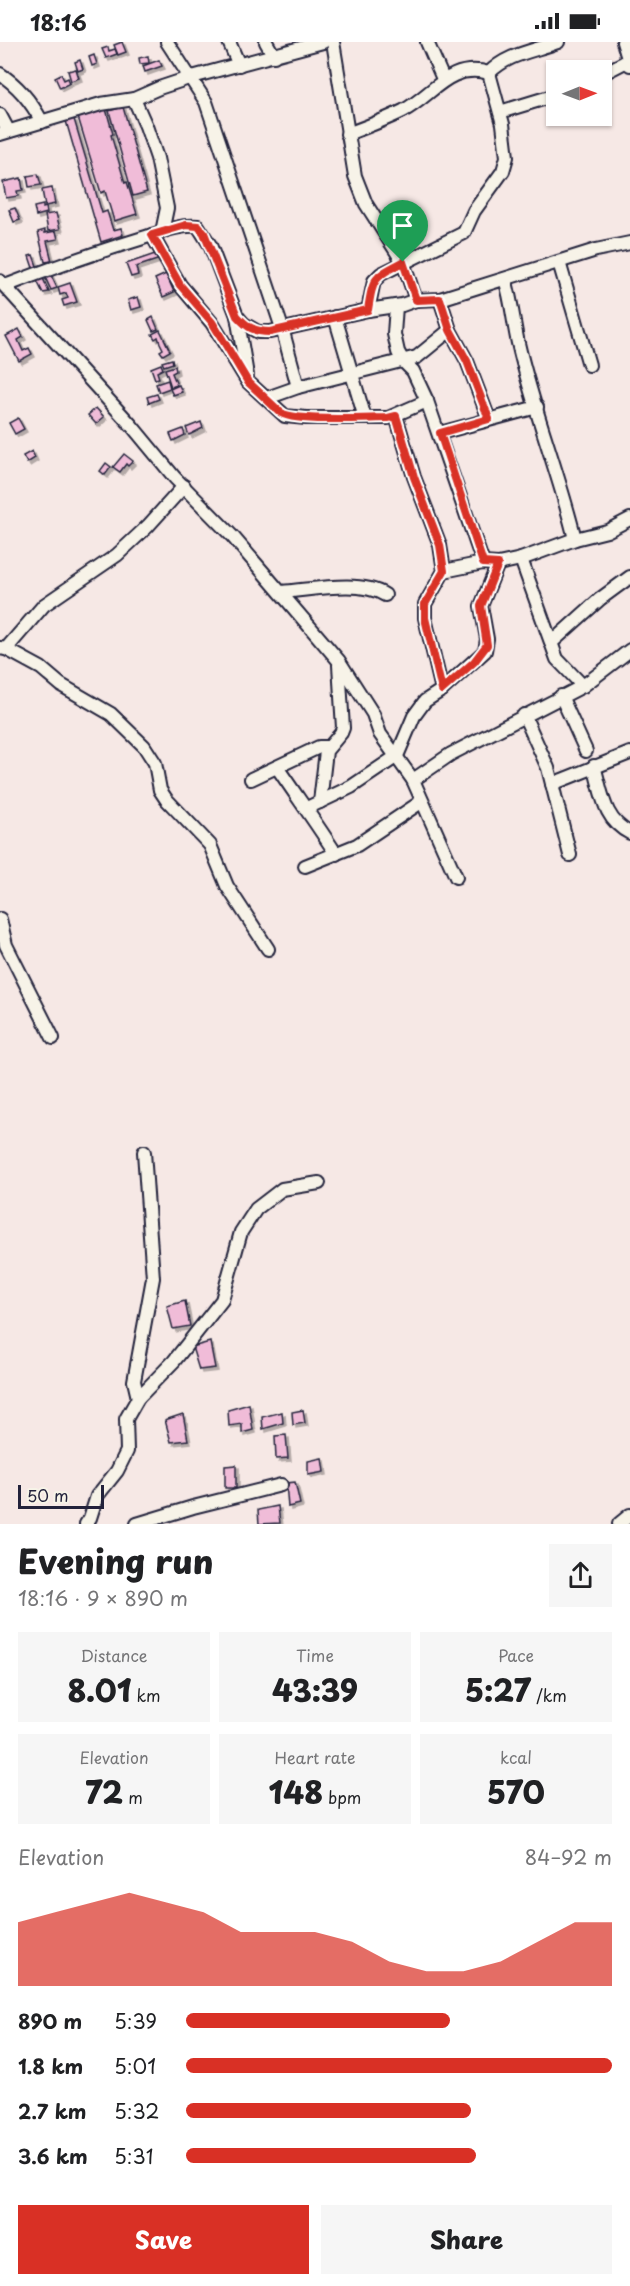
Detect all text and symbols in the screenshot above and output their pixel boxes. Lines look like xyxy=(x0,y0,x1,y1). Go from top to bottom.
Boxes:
text: 18:16 xyxy=(30,5,87,38)
north arrow xyxy=(546,60,612,126)
map controls xyxy=(546,60,612,126)
pin xyxy=(377,200,428,262)
icon: arrive xyxy=(386,209,419,242)
scale bar xyxy=(18,1482,104,1510)
text: 50 m xyxy=(27,1483,68,1507)
text: Evening run xyxy=(18,1535,213,1585)
button: share xyxy=(549,1544,612,1607)
text: 18:16 · 9 × 890 m xyxy=(18,1583,188,1613)
text: Distance xyxy=(80,1643,148,1667)
text: Time xyxy=(296,1643,334,1667)
text: Pace xyxy=(498,1643,534,1667)
text: 8.01 xyxy=(68,1667,131,1712)
text: 43:39 xyxy=(272,1667,358,1712)
text: 5:27 xyxy=(465,1667,531,1712)
text: km xyxy=(131,1683,161,1707)
text: /km xyxy=(531,1683,567,1707)
text: Elevation xyxy=(79,1745,149,1769)
text: Heart rate xyxy=(275,1745,355,1769)
text: kcal xyxy=(500,1745,532,1769)
text: 72 xyxy=(85,1769,123,1814)
text: 148 xyxy=(269,1769,323,1814)
text: 570 xyxy=(487,1769,545,1814)
text: m xyxy=(123,1785,143,1809)
text: bpm xyxy=(323,1785,361,1809)
text: Elevation xyxy=(18,1842,104,1872)
text: 84–92 m xyxy=(525,1842,612,1872)
text: 890 m xyxy=(18,2006,82,2036)
text: 5:39 xyxy=(114,2006,157,2036)
text: 1.8 km xyxy=(18,2051,83,2081)
text: 5:01 xyxy=(114,2051,156,2081)
text: 2.7 km xyxy=(18,2096,86,2126)
text: 5:32 xyxy=(114,2096,159,2126)
text: 3.6 km xyxy=(18,2141,88,2171)
text: 5:31 xyxy=(114,2141,154,2171)
button: Save xyxy=(18,2205,309,2274)
button: Share xyxy=(321,2205,612,2274)

